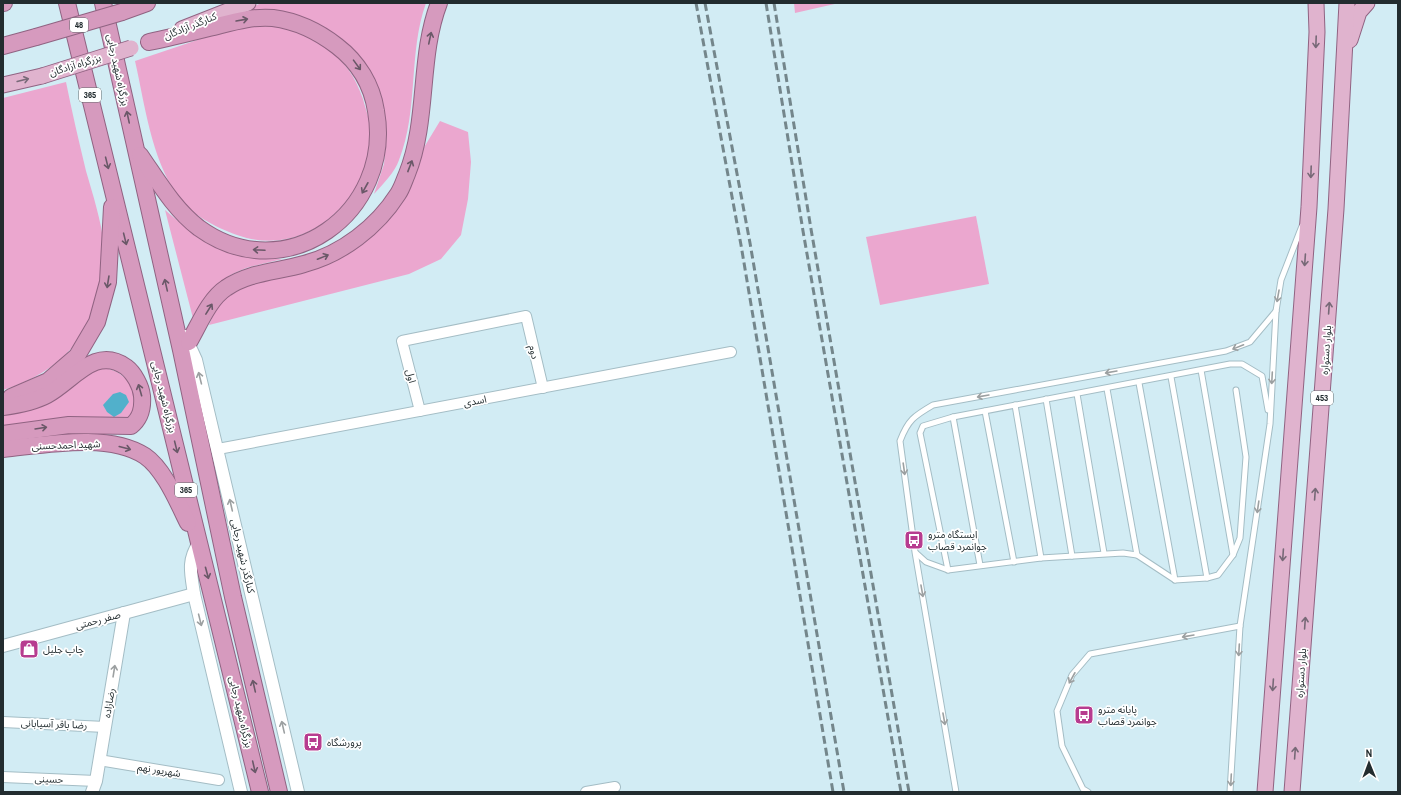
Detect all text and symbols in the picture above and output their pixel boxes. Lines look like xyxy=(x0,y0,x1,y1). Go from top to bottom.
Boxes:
street label: کنارگذر آزادگان xyxy=(162,9,219,43)
one-way arrow xyxy=(235,16,248,24)
road number: 48 xyxy=(70,18,88,32)
one-way arrow xyxy=(427,32,435,45)
street label: بزرگراه شهید رجایی xyxy=(104,33,132,107)
one-way arrow xyxy=(1313,35,1320,48)
street label: بزرگراه آزادگان xyxy=(48,51,103,79)
one-way arrow xyxy=(352,60,361,71)
one-way arrow xyxy=(16,76,29,84)
road number: 365 xyxy=(79,88,101,102)
one-way arrow xyxy=(124,111,132,124)
one-way arrow xyxy=(103,156,111,169)
one-way arrow xyxy=(406,160,414,172)
one-way arrow xyxy=(1307,165,1315,178)
one-way arrow xyxy=(361,182,368,194)
one-way arrow xyxy=(122,232,129,245)
one-way arrow xyxy=(253,246,266,253)
one-way arrow xyxy=(317,252,329,260)
one-way arrow xyxy=(1302,253,1309,266)
one-way arrow xyxy=(104,275,112,288)
one-way arrow xyxy=(161,279,169,292)
one-way arrow xyxy=(1274,290,1282,303)
one-way arrow xyxy=(1325,302,1332,315)
one-way arrow xyxy=(205,303,213,315)
street label: بلوار دستواره xyxy=(1318,325,1334,375)
one-way arrow xyxy=(1232,343,1244,351)
street label: دوم xyxy=(524,344,542,361)
street label: بزرگراه شهید رجایی xyxy=(149,360,179,434)
street label: اول xyxy=(403,368,419,384)
one-way arrow xyxy=(1104,369,1117,377)
one-way arrow xyxy=(1269,371,1276,384)
one-way arrow xyxy=(196,372,204,385)
one-way arrow xyxy=(136,383,143,396)
road number: 453 xyxy=(1311,391,1333,405)
street label: اسدی xyxy=(462,392,488,410)
one-way arrow xyxy=(977,392,990,400)
one-way arrow xyxy=(35,424,48,432)
street label: شهید احمدحسنی xyxy=(31,437,101,453)
one-way arrow xyxy=(172,440,180,453)
one-way arrow xyxy=(118,445,131,452)
one-way arrow xyxy=(900,462,908,475)
road number: 365 xyxy=(175,483,197,497)
one-way arrow xyxy=(1311,488,1318,501)
one-way arrow xyxy=(227,499,234,512)
one-way arrow xyxy=(1254,500,1262,513)
street label: کنارگذر شهید رجایی xyxy=(228,518,258,595)
place label: ایستگاه مترو جوانمرد قصاب xyxy=(928,528,987,553)
bus stop icon: ایستگاه مترو جوانمرد قصاب xyxy=(903,529,925,551)
one-way arrow xyxy=(1279,548,1286,561)
one-way arrow xyxy=(204,566,211,579)
one-way arrow xyxy=(918,584,926,597)
street label: صفر رحمتی xyxy=(74,608,122,632)
one-way arrow xyxy=(197,614,205,627)
one-way arrow xyxy=(1301,617,1308,630)
one-way arrow xyxy=(1182,632,1195,640)
shop icon: چاپ جلیل xyxy=(18,638,40,660)
place label: چاپ جلیل xyxy=(43,643,84,656)
one-way arrow xyxy=(1235,643,1242,656)
street label: بلوار دستواره xyxy=(1293,648,1309,698)
one-way arrow xyxy=(110,665,118,678)
one-way arrow xyxy=(1068,671,1075,683)
street label: بزرگراه شهید رجایی xyxy=(226,675,256,749)
one-way arrow xyxy=(1269,678,1276,691)
one-way arrow xyxy=(250,680,257,693)
street label: رضازاده xyxy=(100,687,118,719)
place label: پایانه مترو جوانمرد قصاب xyxy=(1098,703,1157,728)
bus stop icon: پایانه مترو جوانمرد قصاب xyxy=(1073,704,1095,726)
one-way arrow xyxy=(940,712,948,725)
street label: رضا باقر آسیابانی xyxy=(21,716,88,732)
one-way arrow xyxy=(279,721,286,734)
bus stop icon: پرورشگاه xyxy=(302,731,324,753)
place label: پرورشگاه xyxy=(327,736,362,749)
north arrow xyxy=(1349,743,1389,783)
text: N xyxy=(1365,746,1372,760)
one-way arrow xyxy=(1291,747,1298,760)
street label: شهریور نهم xyxy=(136,760,182,781)
one-way arrow xyxy=(251,760,259,773)
street label: حسینی xyxy=(34,772,64,786)
one-way arrow xyxy=(1228,773,1235,786)

